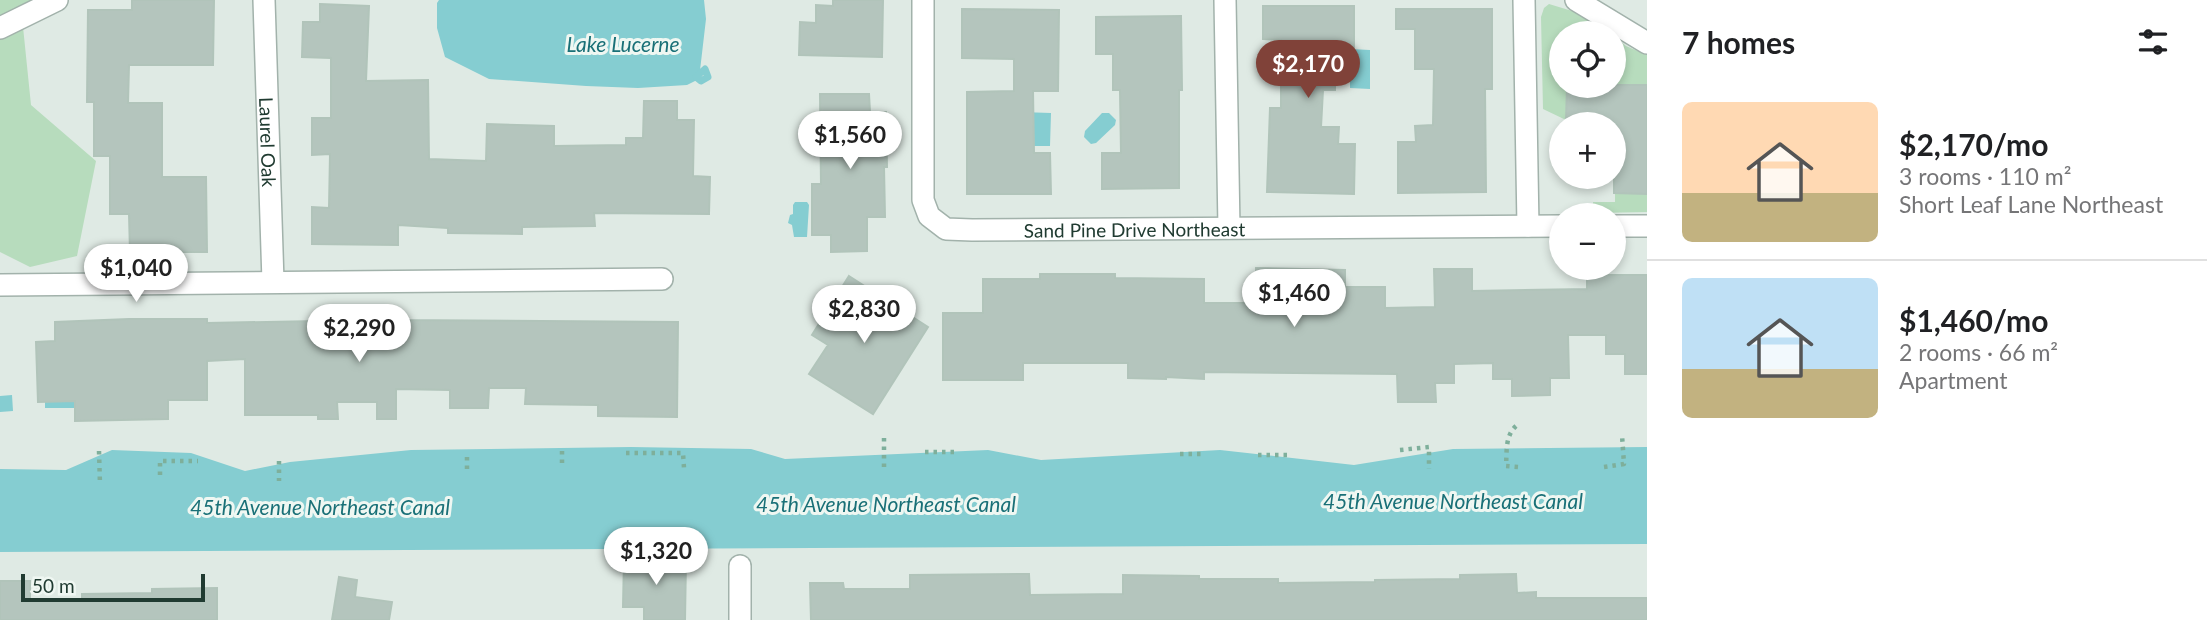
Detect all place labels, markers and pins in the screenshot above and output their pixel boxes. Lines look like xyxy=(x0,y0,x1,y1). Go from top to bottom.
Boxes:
pin: $2,170 xyxy=(1251,41,1365,100)
pin: $1,560 xyxy=(793,111,907,171)
pin: $1,040 xyxy=(79,244,193,304)
pin: $1,460 xyxy=(1237,270,1351,329)
pin: $2,830 xyxy=(807,286,921,345)
pin: $2,290 xyxy=(302,304,416,364)
pin: $1,320 xyxy=(599,528,713,587)

